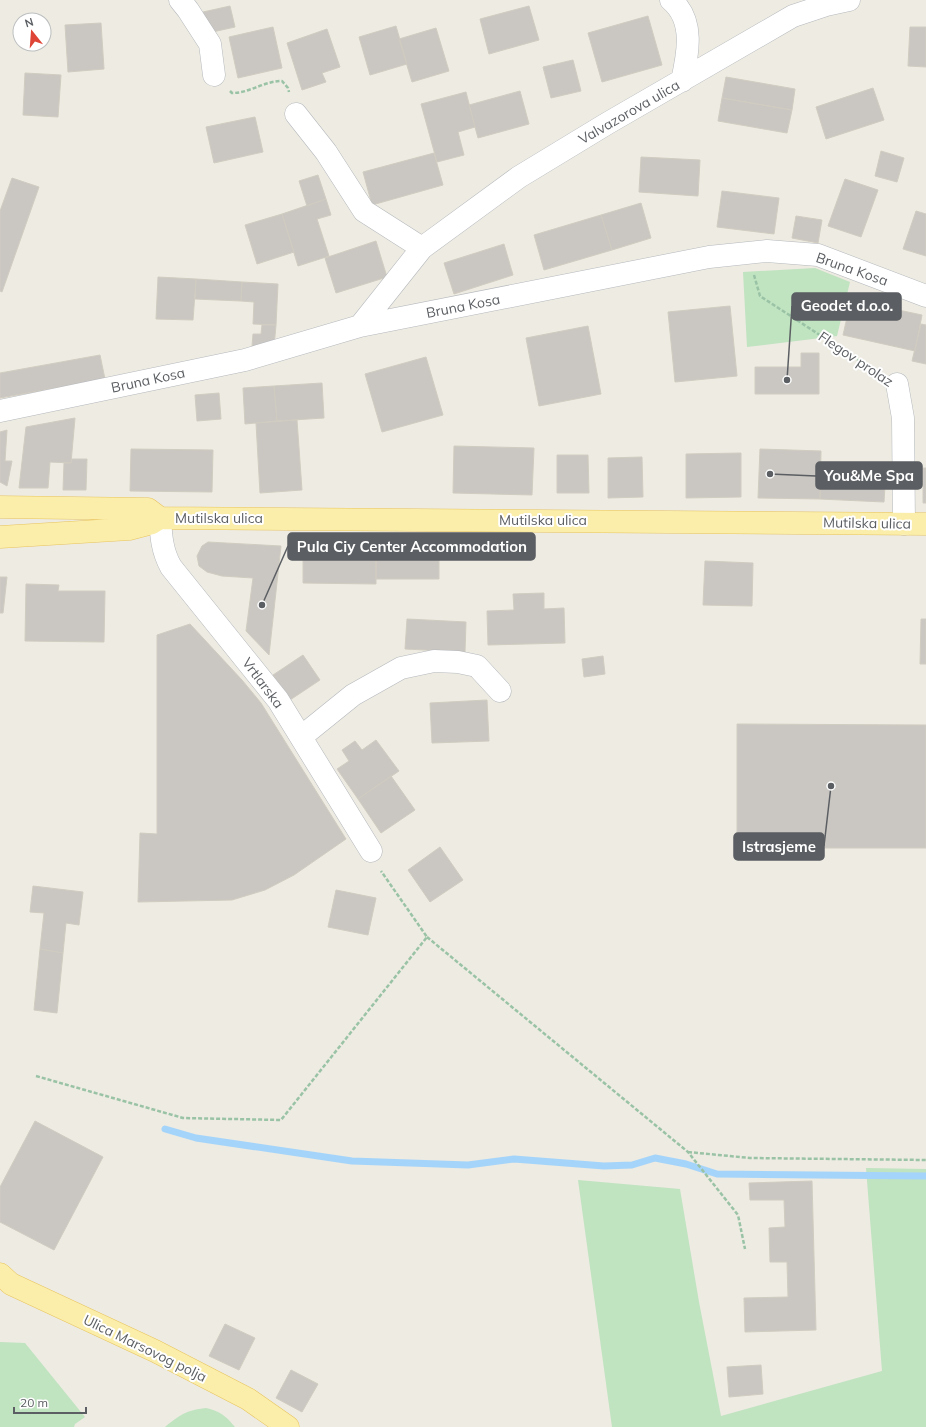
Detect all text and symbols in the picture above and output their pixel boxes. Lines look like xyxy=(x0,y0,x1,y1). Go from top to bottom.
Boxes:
north arrow xyxy=(12,12,52,52)
text: N xyxy=(23,15,35,30)
street label: Valvazorova ulica xyxy=(575,76,683,148)
street label: Bruna Kosa xyxy=(814,248,890,290)
street label: Bruna Kosa xyxy=(424,290,502,322)
callout: Geodet d.o.o. xyxy=(792,293,901,320)
text: Geodet d.o.o. xyxy=(801,296,893,315)
street label: Flegov prolaz xyxy=(815,327,897,391)
street label: Bruna Kosa xyxy=(109,363,187,397)
callout: You&Me Spa xyxy=(816,462,922,489)
text: You&Me Spa xyxy=(823,466,914,485)
street label: Mutilska ulica xyxy=(175,509,263,527)
street label: Mutilska ulica xyxy=(499,511,587,529)
street label: Mutilska ulica xyxy=(823,513,911,533)
callout: Pula Ciy Center Accommodation xyxy=(288,533,535,560)
text: Pula Ciy Center Accommodation xyxy=(297,537,527,556)
street label: Vrtlarska xyxy=(238,654,288,712)
callout: Istrasjeme xyxy=(734,833,824,860)
text: Istrasjeme xyxy=(742,837,816,856)
street label: Ulica Marsovog polja xyxy=(80,1310,210,1386)
scale bar xyxy=(14,1389,86,1415)
text: 20 m xyxy=(20,1395,48,1410)

